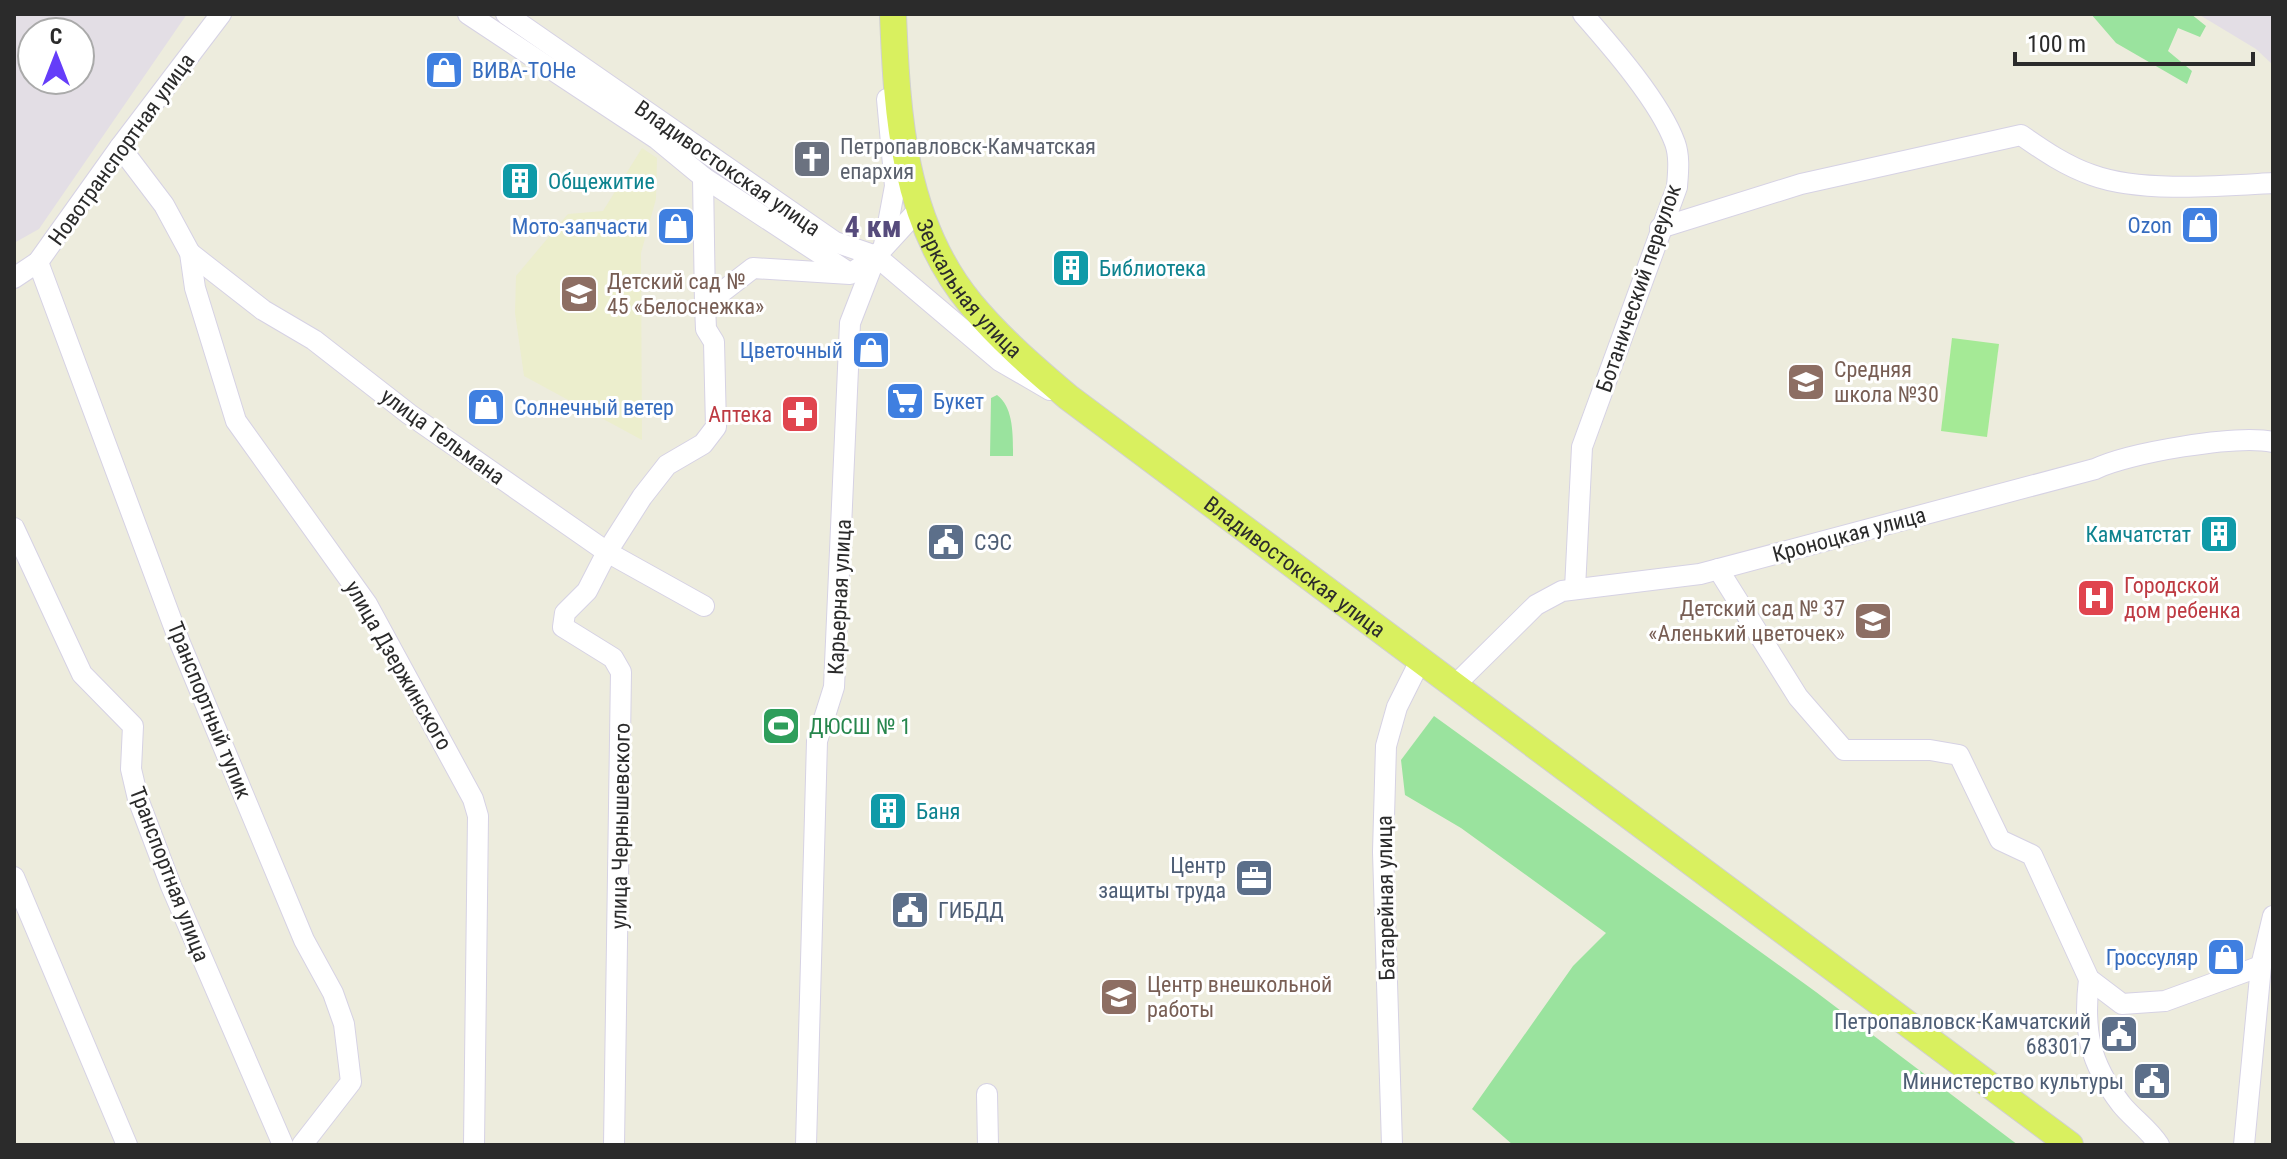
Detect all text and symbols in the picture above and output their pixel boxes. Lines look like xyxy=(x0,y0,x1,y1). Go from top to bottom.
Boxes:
north arrow xyxy=(16,16,96,96)
scale bar xyxy=(2015,16,2253,66)
text: С xyxy=(50,24,62,49)
text: 100 m xyxy=(2027,30,2086,58)
street label: Новотранспортная улица xyxy=(43,49,199,250)
shop icon: ВИВА-ТОНе xyxy=(423,49,465,91)
place label: ВИВА-ТОНе xyxy=(472,58,576,83)
street label: Владивостокская улица xyxy=(630,95,825,241)
place label: Петропавловск-Камчатская епархия xyxy=(840,134,1096,184)
church icon: Петропавловск-Камчатская епархия xyxy=(791,138,833,180)
building icon: Общежитие xyxy=(499,160,541,202)
place label: Общежитие xyxy=(548,169,655,194)
street label: Ботанический переулок xyxy=(1591,181,1686,395)
shop icon: Ozon xyxy=(2179,204,2221,246)
shop icon: Мото-запчасти xyxy=(655,205,697,247)
district label: 4 км xyxy=(844,209,902,244)
place label: Ozon xyxy=(2128,213,2172,238)
place label: Мото-запчасти xyxy=(512,214,648,239)
street label: Зеркальная улица xyxy=(911,216,1027,363)
building icon: Библиотека xyxy=(1050,247,1092,289)
place label: Библиотека xyxy=(1099,256,1206,281)
place label: Детский сад № 45 «Белоснежка» xyxy=(607,269,764,319)
school or university icon: Детский сад № 45 «Белоснежка» xyxy=(558,273,600,315)
shop icon: Цветочный xyxy=(850,329,892,371)
place label: Цветочный xyxy=(740,338,843,363)
place label: Средняя школа №30 xyxy=(1834,357,1939,407)
school or university icon: Средняя школа №30 xyxy=(1785,361,1827,403)
supermarket icon: Букет xyxy=(884,380,926,422)
street label: улица Тельмана xyxy=(376,383,509,490)
shop icon: Солнечный ветер xyxy=(465,386,507,428)
place label: Букет xyxy=(933,389,984,414)
pharmacy icon: Аптека xyxy=(779,393,821,435)
place label: Солнечный ветер xyxy=(514,395,674,420)
place label: Аптека xyxy=(708,402,772,427)
street label: Владивостокская улица xyxy=(1199,491,1390,643)
street label: Кроноцкая улица xyxy=(1770,502,1929,567)
building icon: Камчатстат xyxy=(2198,513,2240,555)
street label: Карьерная улица xyxy=(823,518,856,676)
public building icon: СЭС xyxy=(925,521,967,563)
place label: Камчатстат xyxy=(2085,522,2191,547)
place label: СЭС xyxy=(974,530,1012,555)
place label: Городской дом ребенка xyxy=(2124,573,2241,623)
street label: улица Дзержинского xyxy=(340,576,457,754)
hospital icon: Городской дом ребенка xyxy=(2075,577,2117,619)
place label: Детский сад № 37 «Аленький цветочек» xyxy=(1648,596,1845,646)
school or university icon: Детский сад № 37 «Аленький цветочек» xyxy=(1852,600,1894,642)
street label: Транспортный тупик xyxy=(163,618,257,803)
sports icon: ДЮСШ № 1 xyxy=(760,705,802,747)
place label: ДЮСШ № 1 xyxy=(809,714,911,739)
street label: улица Чернышевского xyxy=(606,723,635,929)
street label: Транспортная улица xyxy=(125,783,214,965)
building icon: Баня xyxy=(867,790,909,832)
place label: Баня xyxy=(916,799,960,824)
street label: Батарейная улица xyxy=(1372,815,1399,981)
place label: Центр защиты труда xyxy=(1098,853,1226,903)
office icon: Центр защиты труда xyxy=(1233,857,1275,899)
public building icon: ГИБДД xyxy=(889,889,931,931)
place label: ГИБДД xyxy=(938,898,1004,923)
shop icon: Гроссуляр xyxy=(2205,936,2247,978)
place label: Гроссуляр xyxy=(2106,945,2198,970)
place label: Центр внешкольной работы xyxy=(1147,972,1332,1022)
school or university icon: Центр внешкольной работы xyxy=(1098,976,1140,1018)
place label: Петропавловск-Камчатский 683017 xyxy=(1834,1009,2091,1059)
public building icon: Петропавловск-Камчатский 683017 xyxy=(2098,1013,2140,1055)
public building icon: Министерство культуры xyxy=(2131,1060,2173,1102)
place label: Министерство культуры xyxy=(1903,1069,2124,1094)

